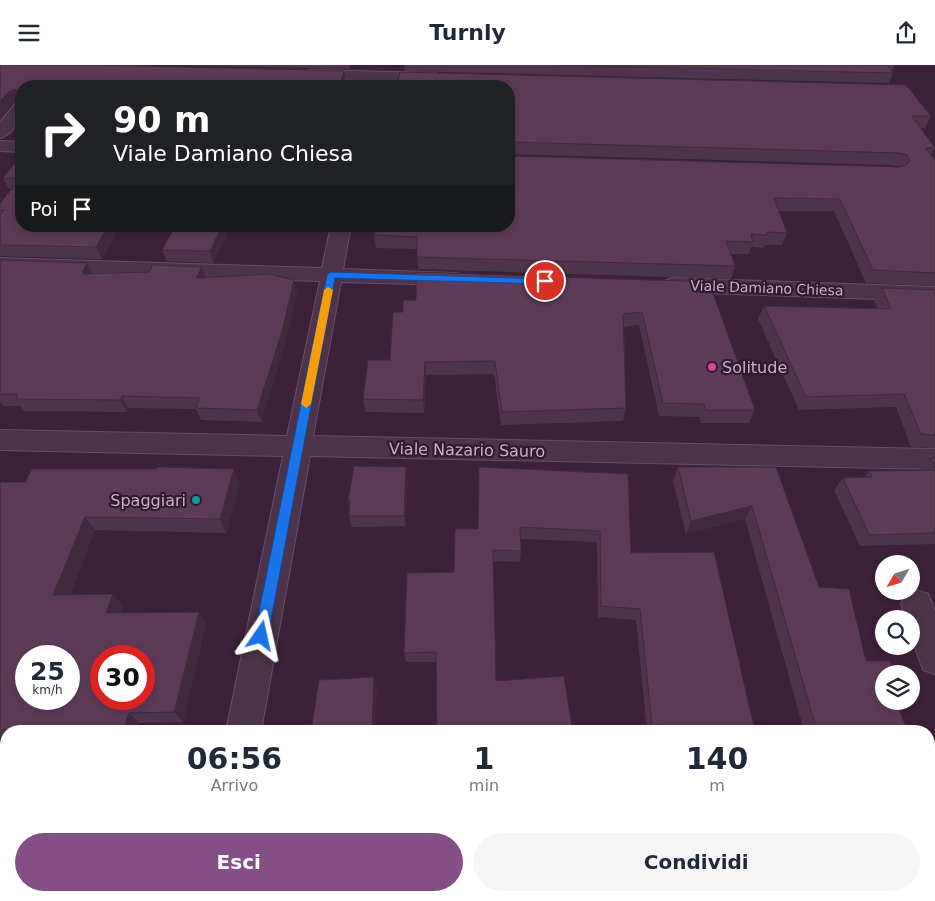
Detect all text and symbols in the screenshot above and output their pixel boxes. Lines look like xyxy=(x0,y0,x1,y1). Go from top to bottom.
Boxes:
icon: menu xyxy=(15,19,43,47)
icon: share xyxy=(892,19,920,47)
text: Turnly xyxy=(429,20,506,45)
icon: right xyxy=(30,100,95,165)
text: 90 m xyxy=(113,100,210,140)
text: Viale Damiano Chiesa xyxy=(113,141,354,166)
icon: arrive xyxy=(68,195,96,223)
text: Poi xyxy=(30,198,58,220)
pin xyxy=(524,260,566,302)
icon: arrive xyxy=(531,267,559,295)
street label: Viale Damiano Chiesa xyxy=(690,277,844,299)
place label: Solitude xyxy=(722,358,787,377)
marker: Solitude xyxy=(706,361,718,373)
street label: Viale Nazario Sauro xyxy=(389,439,545,461)
place label: Spaggiari xyxy=(110,491,186,510)
marker: Spaggiari xyxy=(190,494,202,506)
north arrow xyxy=(875,555,920,600)
map controls xyxy=(875,555,920,710)
position arrow xyxy=(234,609,286,661)
button: search xyxy=(875,610,920,655)
speed limit sign: 30 xyxy=(90,645,155,710)
text: 25 xyxy=(30,657,65,686)
button: layers xyxy=(875,665,920,710)
text: km/h xyxy=(32,683,63,697)
text: 06:56 xyxy=(187,741,282,776)
text: 1 xyxy=(473,741,494,776)
text: 140 xyxy=(686,741,748,776)
text: Arrivo xyxy=(211,776,258,795)
text: min xyxy=(469,776,499,795)
text: m xyxy=(709,776,725,795)
button: Esci xyxy=(15,833,463,891)
button: Condividi xyxy=(473,833,920,891)

